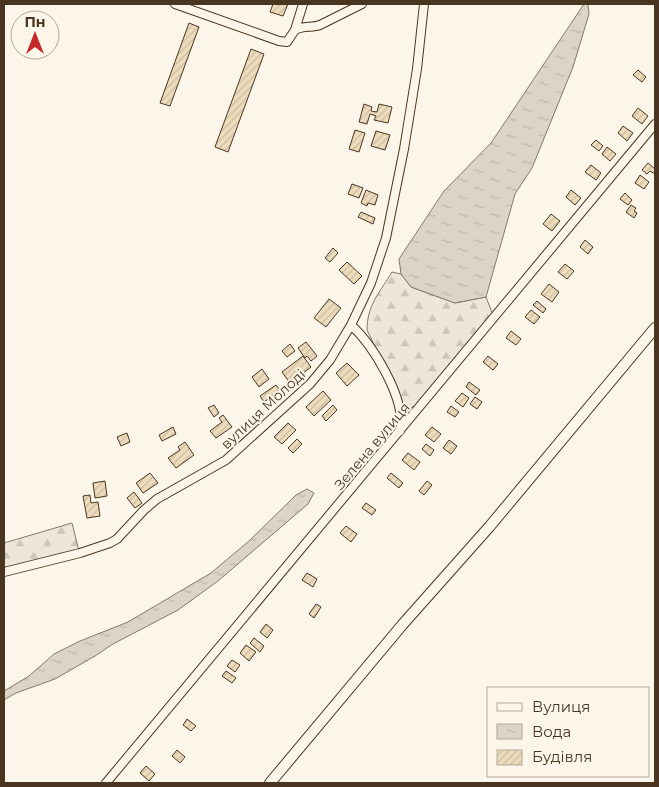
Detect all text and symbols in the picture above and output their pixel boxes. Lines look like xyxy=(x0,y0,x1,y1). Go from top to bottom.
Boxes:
north arrow xyxy=(10,10,60,60)
text: Пн xyxy=(24,13,46,31)
street label: вулиця Молоді xyxy=(217,365,309,453)
street label: Зелена вулиця xyxy=(330,399,414,493)
legend xyxy=(487,687,649,777)
text: Вулиця xyxy=(532,697,590,716)
text: Вода xyxy=(532,722,571,741)
text: Будівля xyxy=(532,747,592,766)

